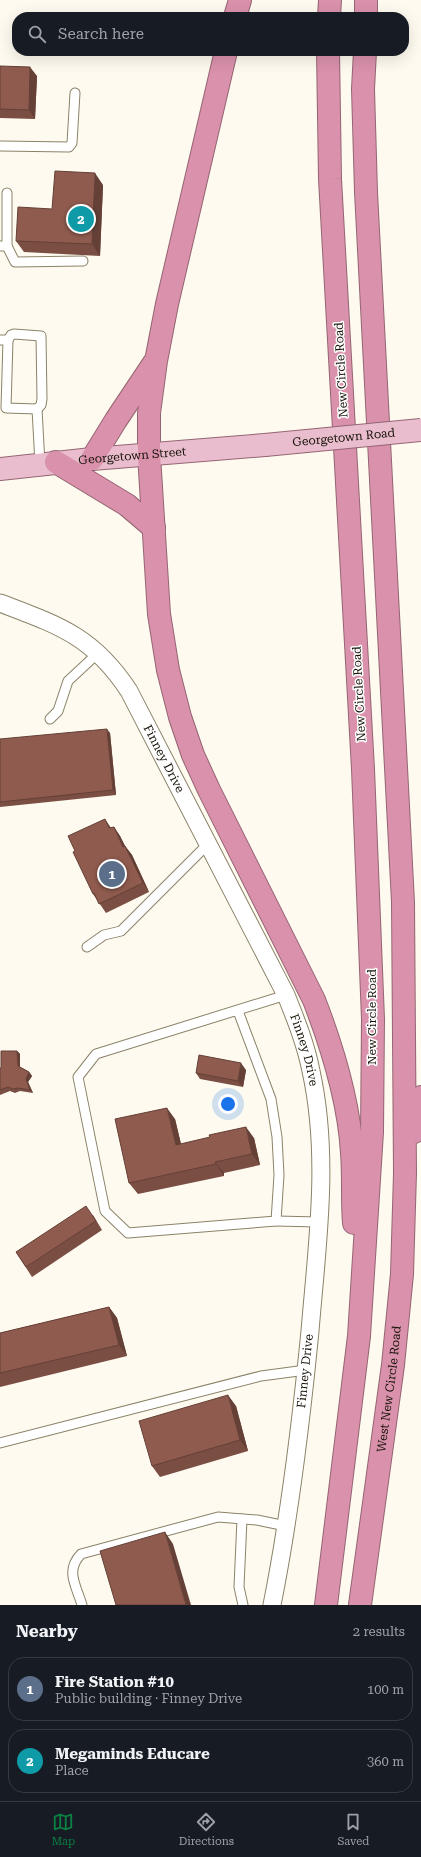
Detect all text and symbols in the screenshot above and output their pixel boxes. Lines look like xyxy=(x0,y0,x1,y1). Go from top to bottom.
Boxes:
search box xyxy=(12,12,409,56)
icon: search xyxy=(26,23,48,45)
text: Search here xyxy=(58,25,144,43)
pin: 2 xyxy=(68,204,94,234)
street label: New Circle Road xyxy=(331,321,350,418)
street label: Georgetown Road xyxy=(292,426,396,449)
street label: Georgetown Street xyxy=(78,444,187,467)
street label: New Circle Road xyxy=(349,645,368,742)
street label: Finney Drive xyxy=(141,722,187,795)
pin: 1 xyxy=(99,859,125,889)
street label: New Circle Road xyxy=(365,969,379,1065)
street label: Finney Drive xyxy=(287,1012,321,1088)
your location xyxy=(218,1094,238,1114)
street label: West New Circle Road xyxy=(374,1325,404,1453)
street label: Finney Drive xyxy=(294,1333,316,1409)
text: Nearby xyxy=(16,1621,78,1641)
text: 2 results xyxy=(353,1624,405,1639)
text: Fire Station #10 xyxy=(55,1673,174,1691)
text: 1 xyxy=(26,1682,34,1697)
text: 100 m xyxy=(367,1682,404,1697)
text: Public building · Finney Drive xyxy=(55,1691,242,1706)
text: Megaminds Educare xyxy=(55,1745,210,1763)
text: 2 xyxy=(26,1754,34,1769)
text: 360 m xyxy=(367,1754,404,1769)
text: Place xyxy=(55,1763,89,1778)
tab: Map xyxy=(52,1811,75,1848)
tab: Directions xyxy=(179,1811,234,1848)
tab: Saved xyxy=(337,1811,369,1848)

